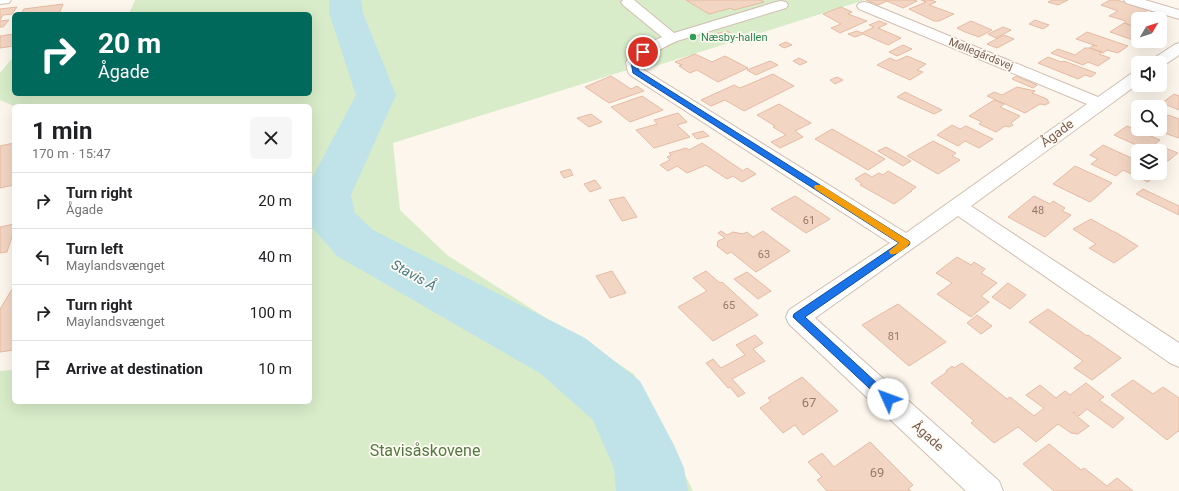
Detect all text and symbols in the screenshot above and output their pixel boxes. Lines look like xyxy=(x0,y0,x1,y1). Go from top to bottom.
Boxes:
north arrow xyxy=(1131,12,1167,48)
map controls xyxy=(1131,12,1167,180)
text: 20 m xyxy=(98,27,161,60)
icon: right xyxy=(32,28,84,80)
place label: Næsby-hallen xyxy=(701,31,767,44)
marker: Næsby-hallen xyxy=(688,32,698,42)
pin xyxy=(626,35,660,69)
street label: Møllegårdsvej xyxy=(947,35,1015,73)
icon: arrive xyxy=(632,41,654,63)
button: sound xyxy=(1131,56,1167,92)
text: Ågade xyxy=(98,61,149,82)
button: search xyxy=(1131,100,1167,136)
street label: Ågade xyxy=(1037,115,1076,150)
text: 1 min xyxy=(32,117,92,145)
button: close xyxy=(250,117,292,159)
button: layers xyxy=(1131,144,1167,180)
text: 170 m · 15:47 xyxy=(32,146,111,161)
text: Turn right xyxy=(66,184,132,202)
icon: right xyxy=(32,190,54,212)
text: 20 m xyxy=(258,192,292,210)
text: Ågade xyxy=(66,202,103,217)
house number: 48 xyxy=(1032,204,1044,217)
house number: 61 xyxy=(803,214,815,227)
text: Turn left xyxy=(66,240,123,258)
icon: left xyxy=(32,246,54,268)
text: 40 m xyxy=(258,248,292,266)
house number: 63 xyxy=(758,248,770,261)
water label: Stavis Å xyxy=(389,255,440,294)
text: Maylandsvænget xyxy=(66,258,165,273)
text: Turn right xyxy=(66,296,132,314)
house number: 65 xyxy=(723,299,735,312)
icon: right xyxy=(32,302,54,324)
text: 100 m xyxy=(250,304,292,322)
text: Maylandsvænget xyxy=(66,314,165,329)
house number: 81 xyxy=(888,330,900,343)
icon: arrive xyxy=(32,358,54,380)
text: Arrive at destination xyxy=(66,360,203,378)
text: 10 m xyxy=(258,360,292,378)
position arrow xyxy=(867,378,909,420)
house number: 67 xyxy=(802,395,816,410)
street label: Ågade xyxy=(909,417,948,454)
park label: Stavisåskovene xyxy=(370,441,480,460)
house number: 69 xyxy=(870,465,884,480)

